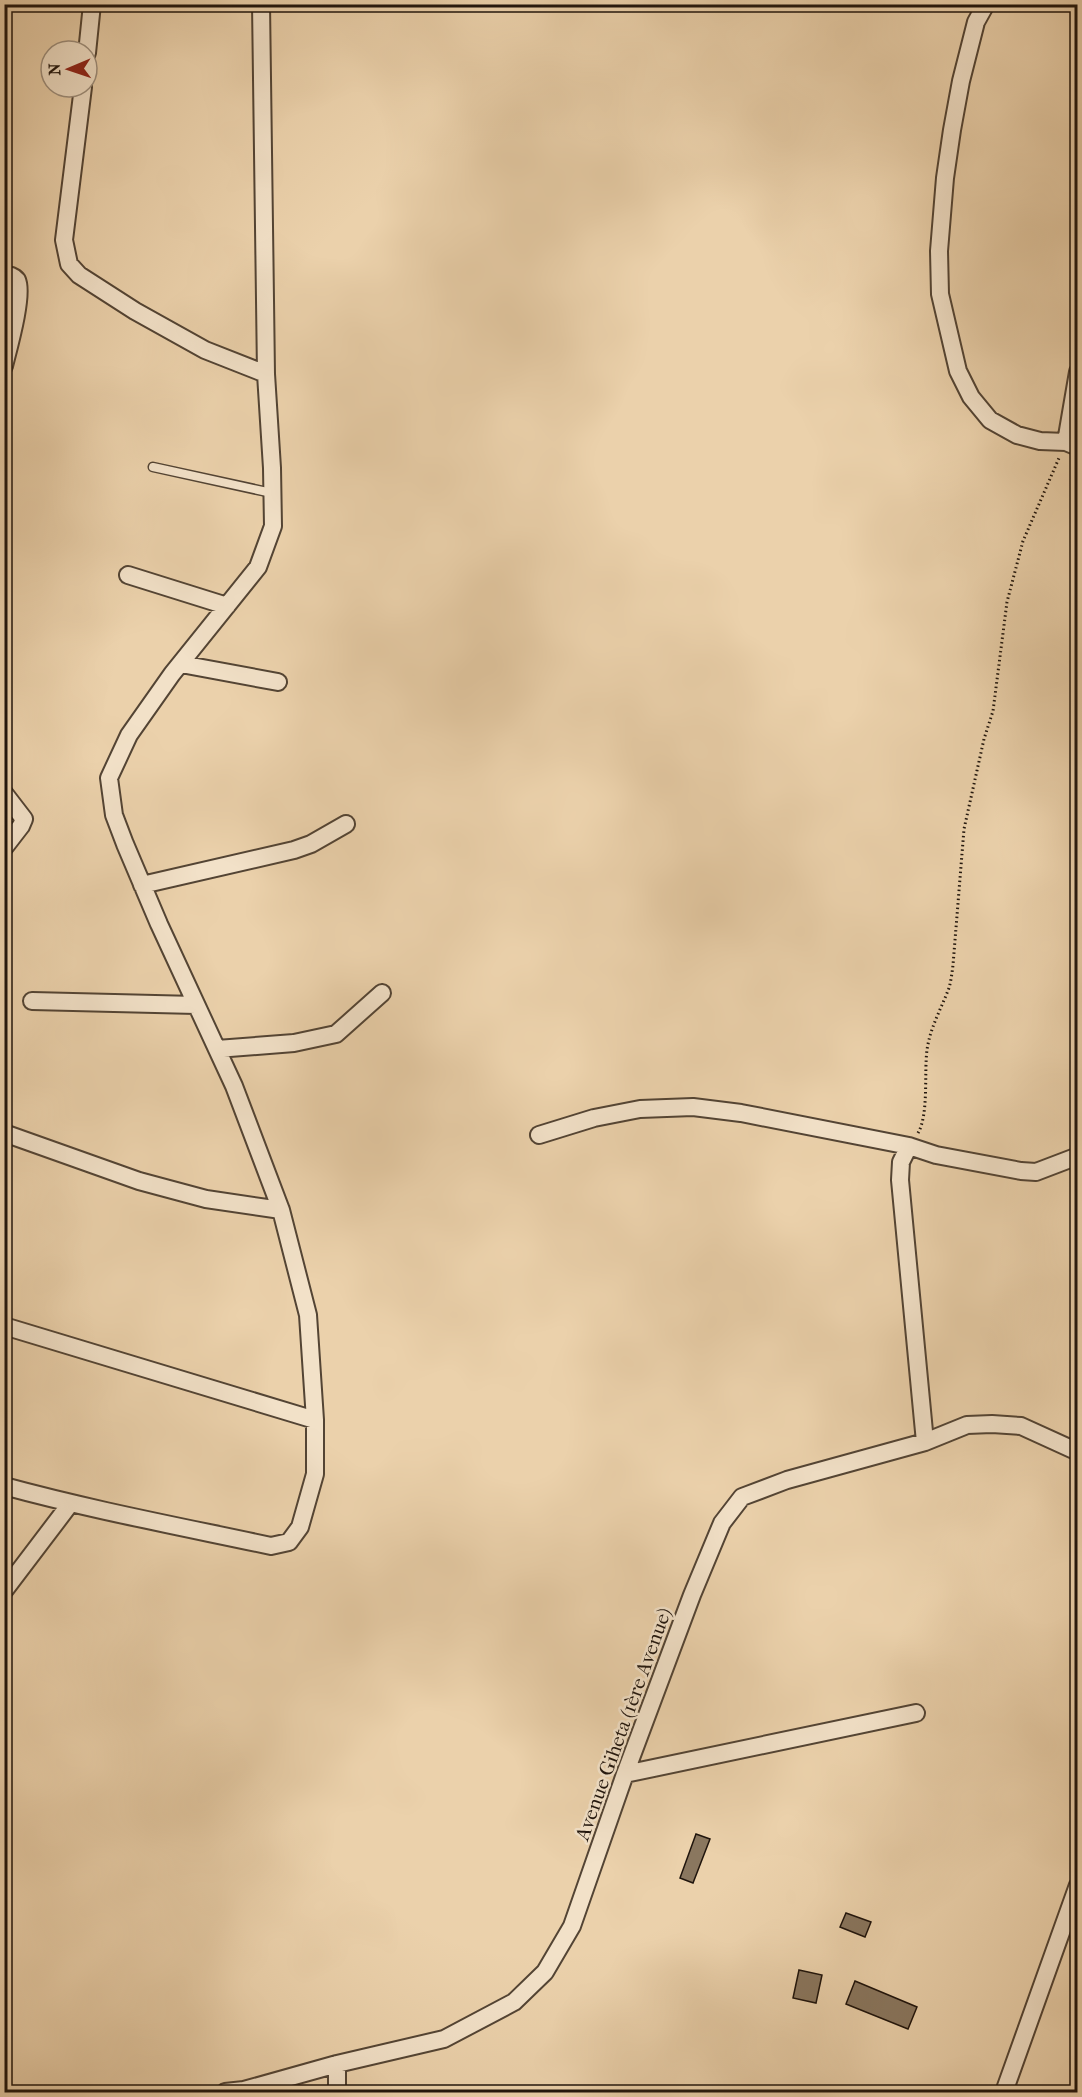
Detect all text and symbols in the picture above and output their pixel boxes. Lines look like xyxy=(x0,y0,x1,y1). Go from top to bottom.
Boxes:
north arrow xyxy=(39,39,99,99)
text: N xyxy=(45,62,64,76)
street label: Avenue Giheta (1ère Avenue) xyxy=(570,1605,676,1845)

